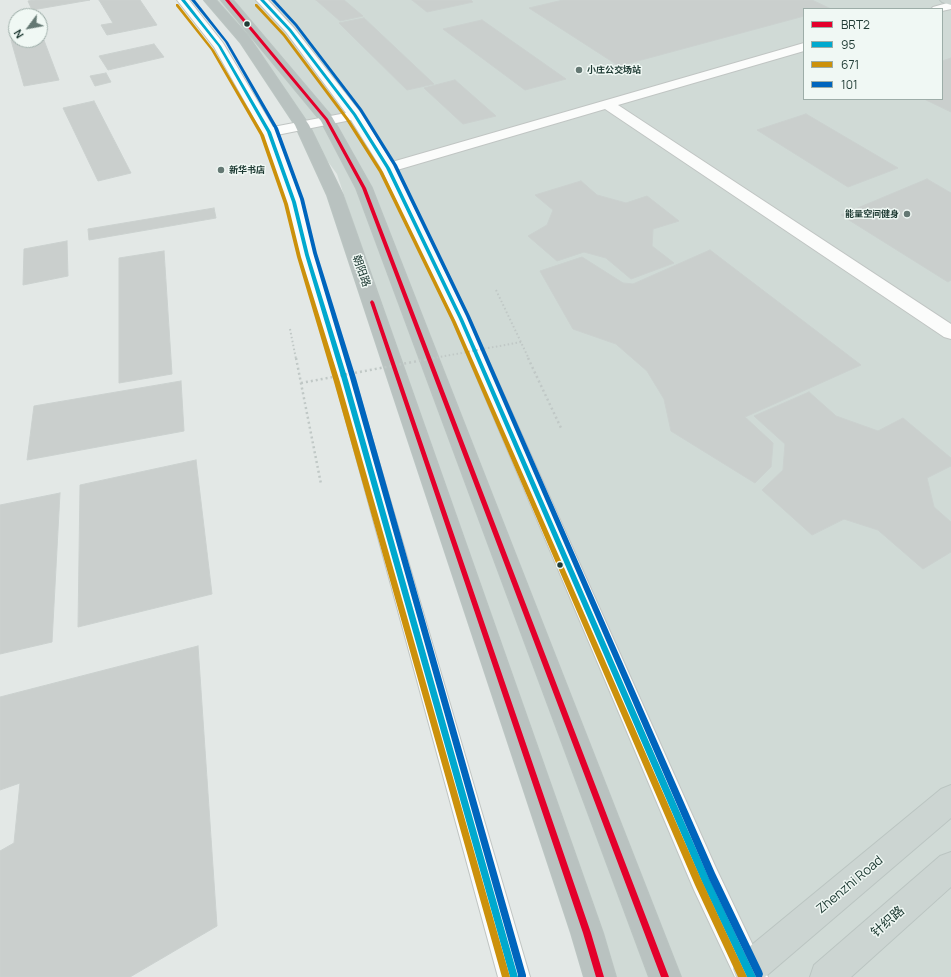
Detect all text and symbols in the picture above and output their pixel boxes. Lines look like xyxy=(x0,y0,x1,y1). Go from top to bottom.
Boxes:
north arrow xyxy=(8,8,48,48)
legend xyxy=(803,8,943,100)
text: BRT2 xyxy=(841,16,870,33)
unlabelled marker xyxy=(242,19,252,29)
text: N xyxy=(10,27,27,41)
text: 95 xyxy=(841,36,855,53)
text: 671 xyxy=(841,56,859,73)
marker: 小庄公交场站 xyxy=(574,65,584,75)
place label: 小庄公交场站 xyxy=(587,65,641,75)
text: 101 xyxy=(841,76,858,93)
marker: 新华书店 xyxy=(216,165,226,175)
place label: 新华书店 xyxy=(229,165,265,175)
place label: 能量空间健身 xyxy=(845,209,899,219)
marker: 能量空间健身 xyxy=(902,209,912,219)
street label: 朝阳路 xyxy=(349,253,373,289)
unlabelled marker xyxy=(555,560,565,570)
street label: Zhenzhi Road xyxy=(814,853,886,917)
street label: 针织路 xyxy=(868,903,908,941)

